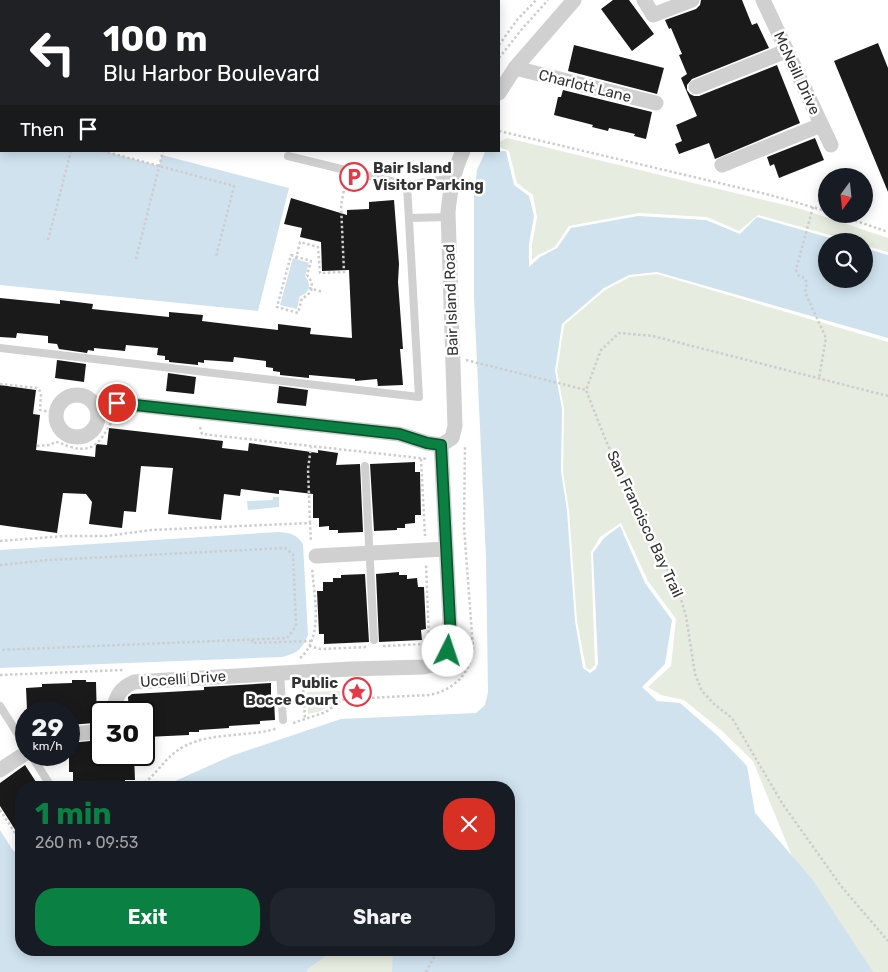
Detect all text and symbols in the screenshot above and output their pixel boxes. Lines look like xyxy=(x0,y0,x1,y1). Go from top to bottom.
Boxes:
text: 100 m xyxy=(103,18,208,60)
icon: left xyxy=(20,20,85,85)
street label: McNeill Drive xyxy=(770,29,824,117)
text: Blu Harbor Boulevard xyxy=(103,60,320,87)
street label: Charlott Lane xyxy=(537,66,633,106)
icon: arrive xyxy=(74,115,102,143)
text: Then xyxy=(20,118,64,141)
place label: Bair Island Visitor Parking xyxy=(373,159,484,194)
parking icon: Bair Island Visitor Parking xyxy=(339,162,369,192)
north arrow xyxy=(818,168,872,222)
map controls xyxy=(818,168,873,288)
button: search xyxy=(818,233,873,288)
street label: Bair Island Road xyxy=(440,244,462,356)
pin xyxy=(96,382,138,424)
icon: arrive xyxy=(103,389,131,417)
street label: San Francisco Bay Trail xyxy=(603,448,687,600)
position arrow xyxy=(421,624,473,676)
street label: Uccelli Drive xyxy=(139,667,227,691)
place label: Public Bocce Court xyxy=(245,674,338,709)
place icon: Public Bocce Court xyxy=(342,677,372,707)
speed limit sign: 30 xyxy=(90,701,155,766)
text: 29 xyxy=(31,713,64,742)
text: km/h xyxy=(33,739,62,753)
text: 1 min xyxy=(35,796,112,832)
button: close xyxy=(443,798,495,850)
text: 260 m · 09:53 xyxy=(35,833,138,852)
button: Exit xyxy=(35,888,260,946)
button: Share xyxy=(270,888,495,946)

